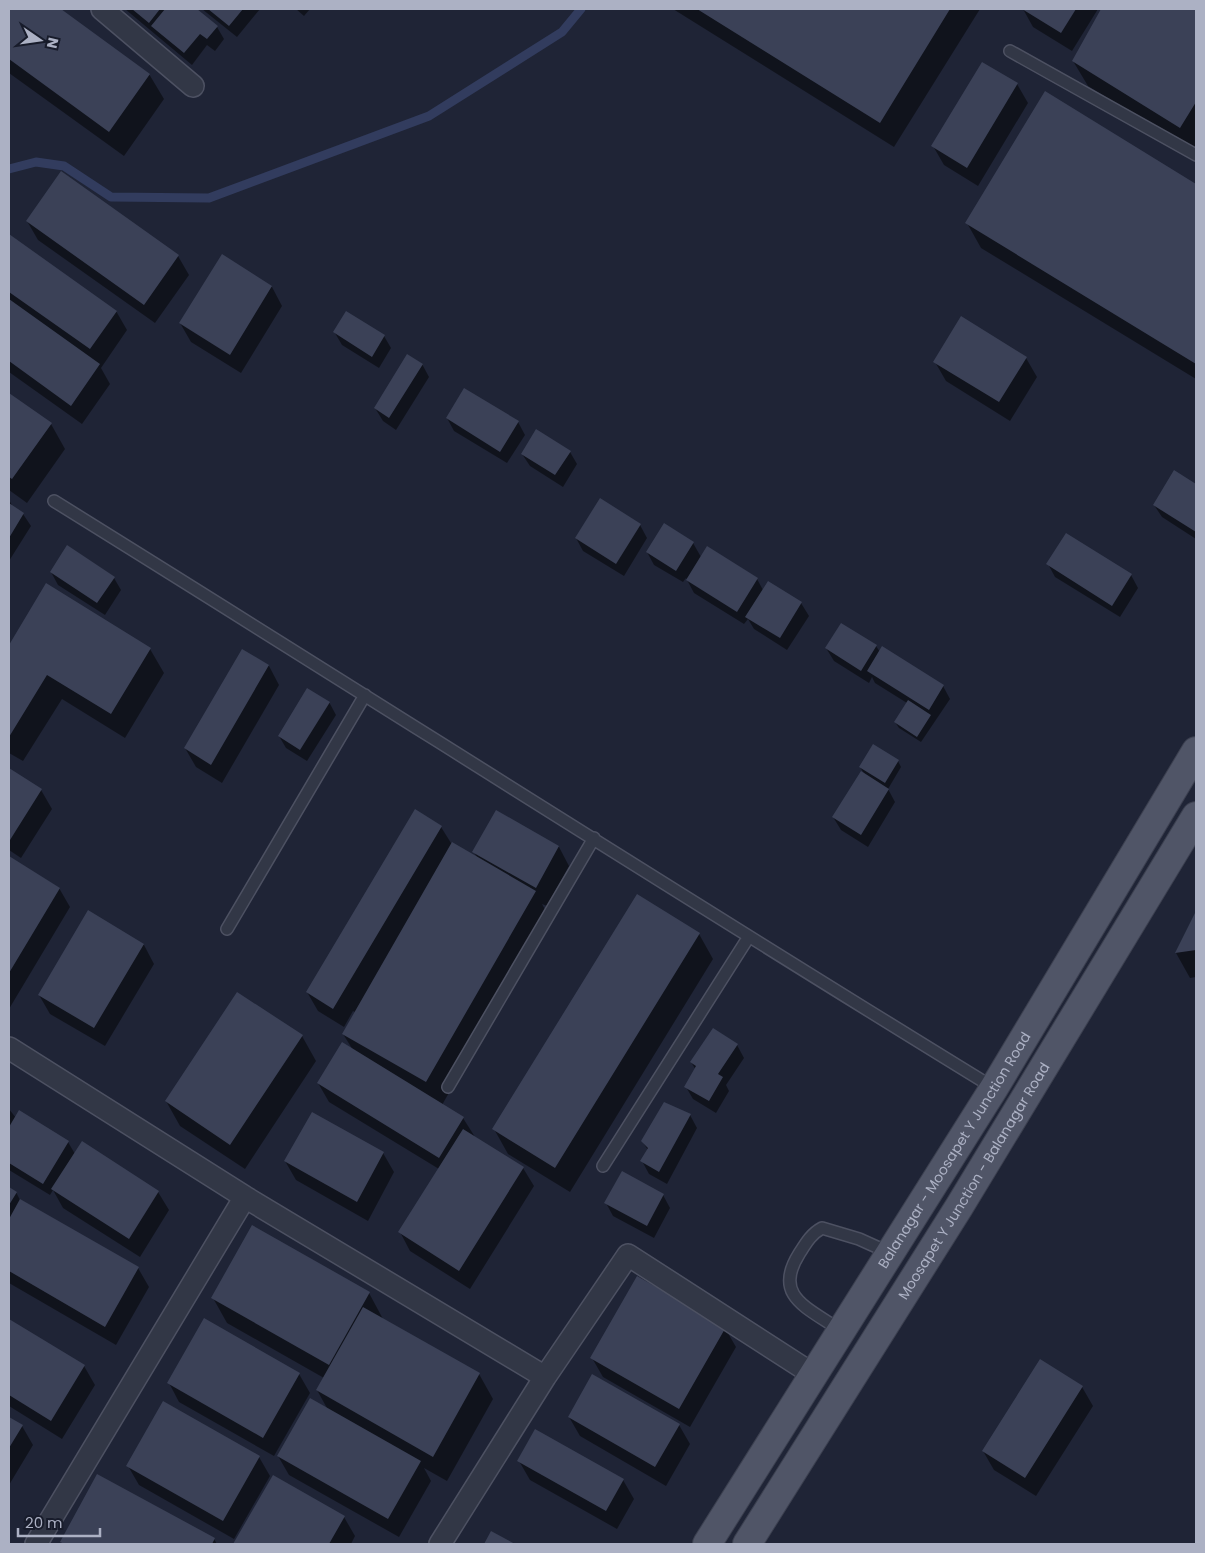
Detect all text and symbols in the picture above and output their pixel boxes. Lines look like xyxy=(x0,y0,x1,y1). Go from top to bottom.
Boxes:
north arrow xyxy=(15,15,65,65)
text: N xyxy=(42,36,64,50)
street label: Balanagar - Moosapet Y Junction Road xyxy=(873,1028,1035,1272)
street label: Moosapet Y Junction - Balanagar Road xyxy=(893,1059,1054,1303)
scale bar xyxy=(18,1506,100,1538)
text: 20 m xyxy=(25,1512,63,1533)

